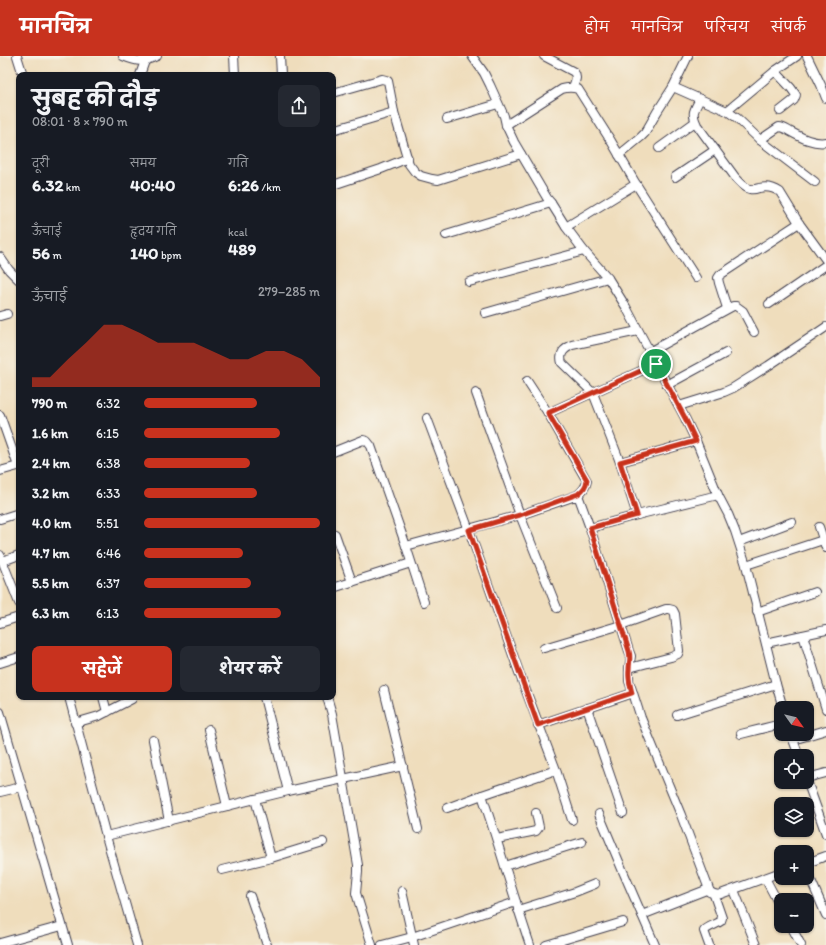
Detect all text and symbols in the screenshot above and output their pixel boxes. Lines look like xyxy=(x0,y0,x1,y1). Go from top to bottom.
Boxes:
text: मानचित्र xyxy=(20,15,91,38)
text: होम xyxy=(585,19,609,36)
text: मानचित्र xyxy=(631,19,683,36)
text: परिचय xyxy=(705,19,749,36)
text: संपर्क xyxy=(771,19,806,36)
text: सुबह की दौड़ xyxy=(32,85,158,112)
button: share xyxy=(278,85,320,127)
text: 08:01 · 8 × 790 m xyxy=(32,114,128,129)
text: दूरी xyxy=(32,157,49,170)
text: समय xyxy=(130,157,156,170)
text: गति xyxy=(228,157,248,170)
text: 6.32 xyxy=(32,175,63,195)
text: 40:40 xyxy=(130,175,176,195)
text: 6:26 xyxy=(228,175,259,195)
text: km xyxy=(63,181,80,194)
text: /km xyxy=(259,181,281,194)
text: ऊँचाई xyxy=(32,225,62,238)
text: हृदय गति xyxy=(130,225,176,238)
text: kcal xyxy=(228,226,248,239)
text: 489 xyxy=(228,239,256,259)
text: 56 xyxy=(32,243,50,263)
text: 140 xyxy=(130,243,159,263)
text: m xyxy=(50,249,62,262)
text: bpm xyxy=(159,249,181,262)
text: 279–285 m xyxy=(258,284,320,299)
text: ऊँचाई xyxy=(32,289,67,304)
pin xyxy=(639,347,673,381)
icon: arrive xyxy=(645,353,667,375)
text: 790 m xyxy=(32,396,67,411)
text: 6:32 xyxy=(96,396,120,411)
text: 1.6 km xyxy=(32,426,68,441)
text: 6:15 xyxy=(96,426,119,441)
text: 2.4 km xyxy=(32,456,70,471)
text: 6:38 xyxy=(96,456,120,471)
text: 3.2 km xyxy=(32,486,69,501)
text: 6:33 xyxy=(96,486,120,501)
text: 4.0 km xyxy=(32,516,71,531)
text: 5:51 xyxy=(96,516,119,531)
text: 4.7 km xyxy=(32,546,70,561)
text: 6:46 xyxy=(96,546,121,561)
text: 5.5 km xyxy=(32,576,69,591)
text: 6:37 xyxy=(96,576,120,591)
text: 6.3 km xyxy=(32,606,69,621)
text: 6:13 xyxy=(96,606,119,621)
button: सहेजें xyxy=(32,646,172,692)
button: शेयर करें xyxy=(180,646,320,692)
north arrow xyxy=(774,701,814,741)
map controls xyxy=(774,701,814,933)
button: locate xyxy=(774,749,814,789)
button: layers xyxy=(774,797,814,837)
button: + xyxy=(774,845,814,885)
button: − xyxy=(774,893,814,933)

